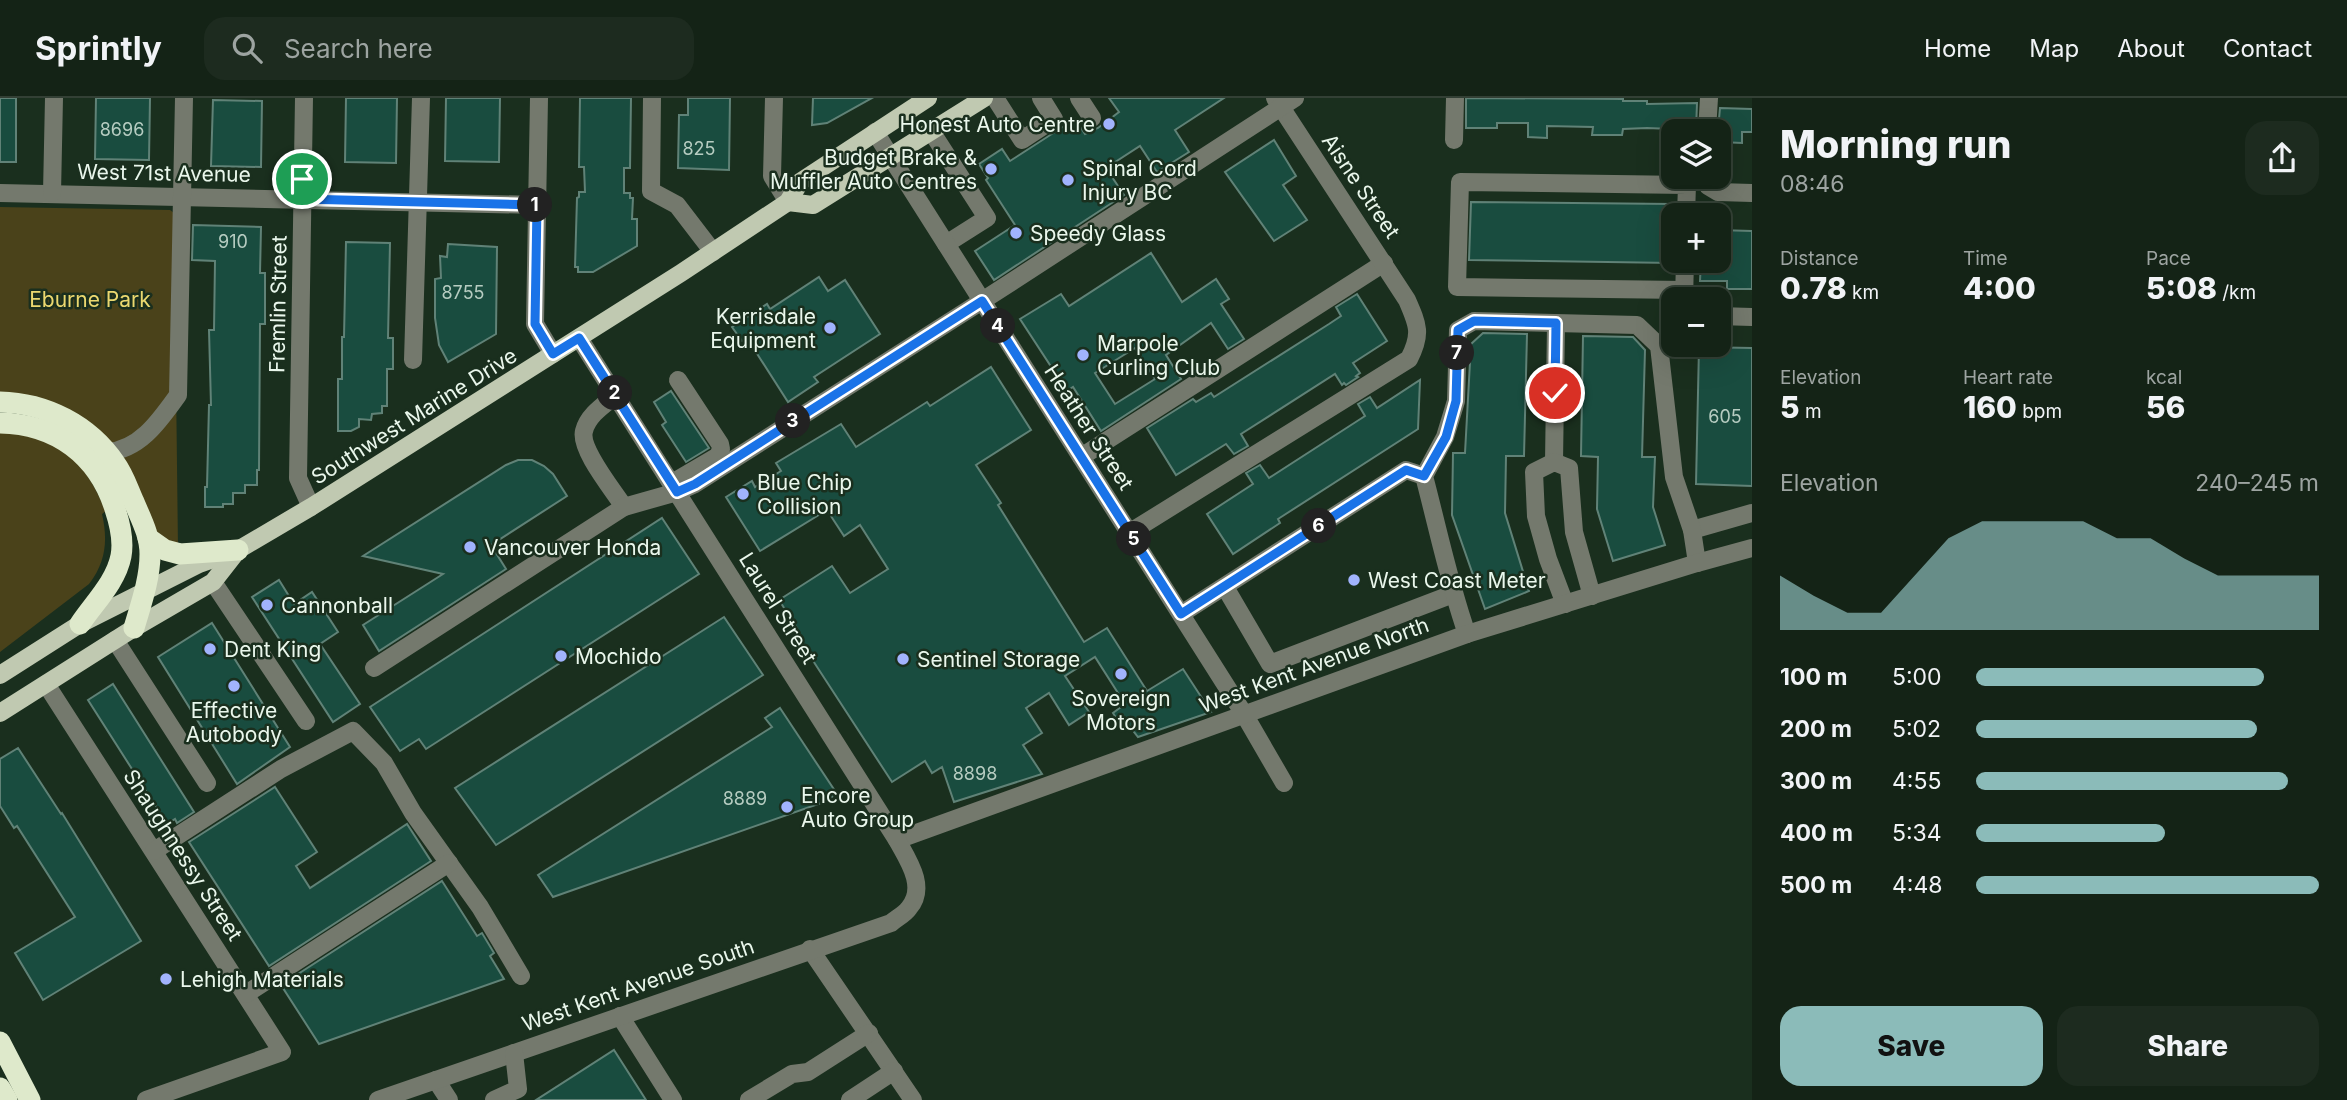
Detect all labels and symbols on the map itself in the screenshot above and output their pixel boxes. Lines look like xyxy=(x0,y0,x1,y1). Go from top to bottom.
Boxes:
place label: Honest Auto Centre xyxy=(900,112,1095,137)
marker: Honest Auto Centre xyxy=(1101,116,1117,132)
house number: 8696 xyxy=(100,119,144,140)
street label: Aisne Street xyxy=(1317,129,1405,243)
house number: 825 xyxy=(682,138,716,159)
place label: Budget Brake & Muffler Auto Centres xyxy=(770,145,977,194)
pin xyxy=(272,149,332,209)
place label: Spinal Cord Injury BC xyxy=(1082,156,1197,205)
street label: West 71st Avenue xyxy=(77,159,251,187)
marker: Budget Brake & Muffler Auto Centres xyxy=(983,161,999,177)
marker: Spinal Cord Injury BC xyxy=(1060,172,1076,188)
pin: 1 xyxy=(518,188,552,222)
place label: Speedy Glass xyxy=(1030,221,1166,246)
marker: Speedy Glass xyxy=(1008,225,1024,241)
house number: 910 xyxy=(218,231,248,252)
street label: Fremlin Street xyxy=(264,235,292,373)
house number: 8755 xyxy=(441,282,485,303)
park label: Eburne Park xyxy=(29,287,151,312)
place label: Kerrisdale Equipment xyxy=(710,304,816,353)
pin: 4 xyxy=(981,308,1016,344)
marker: Kerrisdale Equipment xyxy=(822,320,838,336)
place label: Marpole Curling Club xyxy=(1097,331,1220,380)
pin: 7 xyxy=(1440,336,1474,370)
street label: Southwest Marine Drive xyxy=(307,342,521,490)
marker: Marpole Curling Club xyxy=(1075,347,1091,363)
street label: Heather Street xyxy=(1039,360,1139,494)
pin xyxy=(1525,363,1585,423)
pin: 2 xyxy=(598,376,632,410)
pin: 3 xyxy=(776,404,810,438)
house number: 605 xyxy=(1708,406,1742,427)
place label: Blue Chip Collision xyxy=(757,470,852,519)
marker: Blue Chip Collision xyxy=(735,486,751,502)
pin: 6 xyxy=(1302,508,1336,544)
pin: 5 xyxy=(1116,522,1152,556)
place label: Vancouver Honda xyxy=(484,535,661,560)
marker: Vancouver Honda xyxy=(462,539,478,555)
street label: Laurel Street xyxy=(734,548,822,668)
place label: West Coast Meter xyxy=(1368,568,1546,593)
marker: West Coast Meter xyxy=(1346,572,1362,588)
place label: Cannonball xyxy=(281,593,393,618)
marker: Cannonball xyxy=(259,597,275,613)
street label: West Kent Avenue North xyxy=(1196,612,1432,718)
place label: Dent King xyxy=(224,637,321,662)
marker: Dent King xyxy=(202,641,218,657)
place label: Mochido xyxy=(575,644,662,669)
place label: Sentinel Storage xyxy=(917,647,1080,672)
marker: Mochido xyxy=(553,648,569,664)
marker: Sentinel Storage xyxy=(895,651,911,667)
marker: Sovereign Motors xyxy=(1113,666,1129,682)
marker: Effective Autobody xyxy=(226,678,242,694)
place label: Sovereign Motors xyxy=(1071,686,1171,735)
place label: Effective Autobody xyxy=(186,698,282,747)
house number: 8898 xyxy=(953,763,997,784)
street label: Shaughnessy Street xyxy=(118,765,248,945)
place label: Encore Auto Group xyxy=(801,783,914,832)
house number: 8889 xyxy=(723,788,767,809)
marker: Encore Auto Group xyxy=(779,799,795,815)
street label: West Kent Avenue South xyxy=(519,933,757,1037)
place label: Lehigh Materials xyxy=(180,967,344,992)
marker: Lehigh Materials xyxy=(158,971,174,987)

